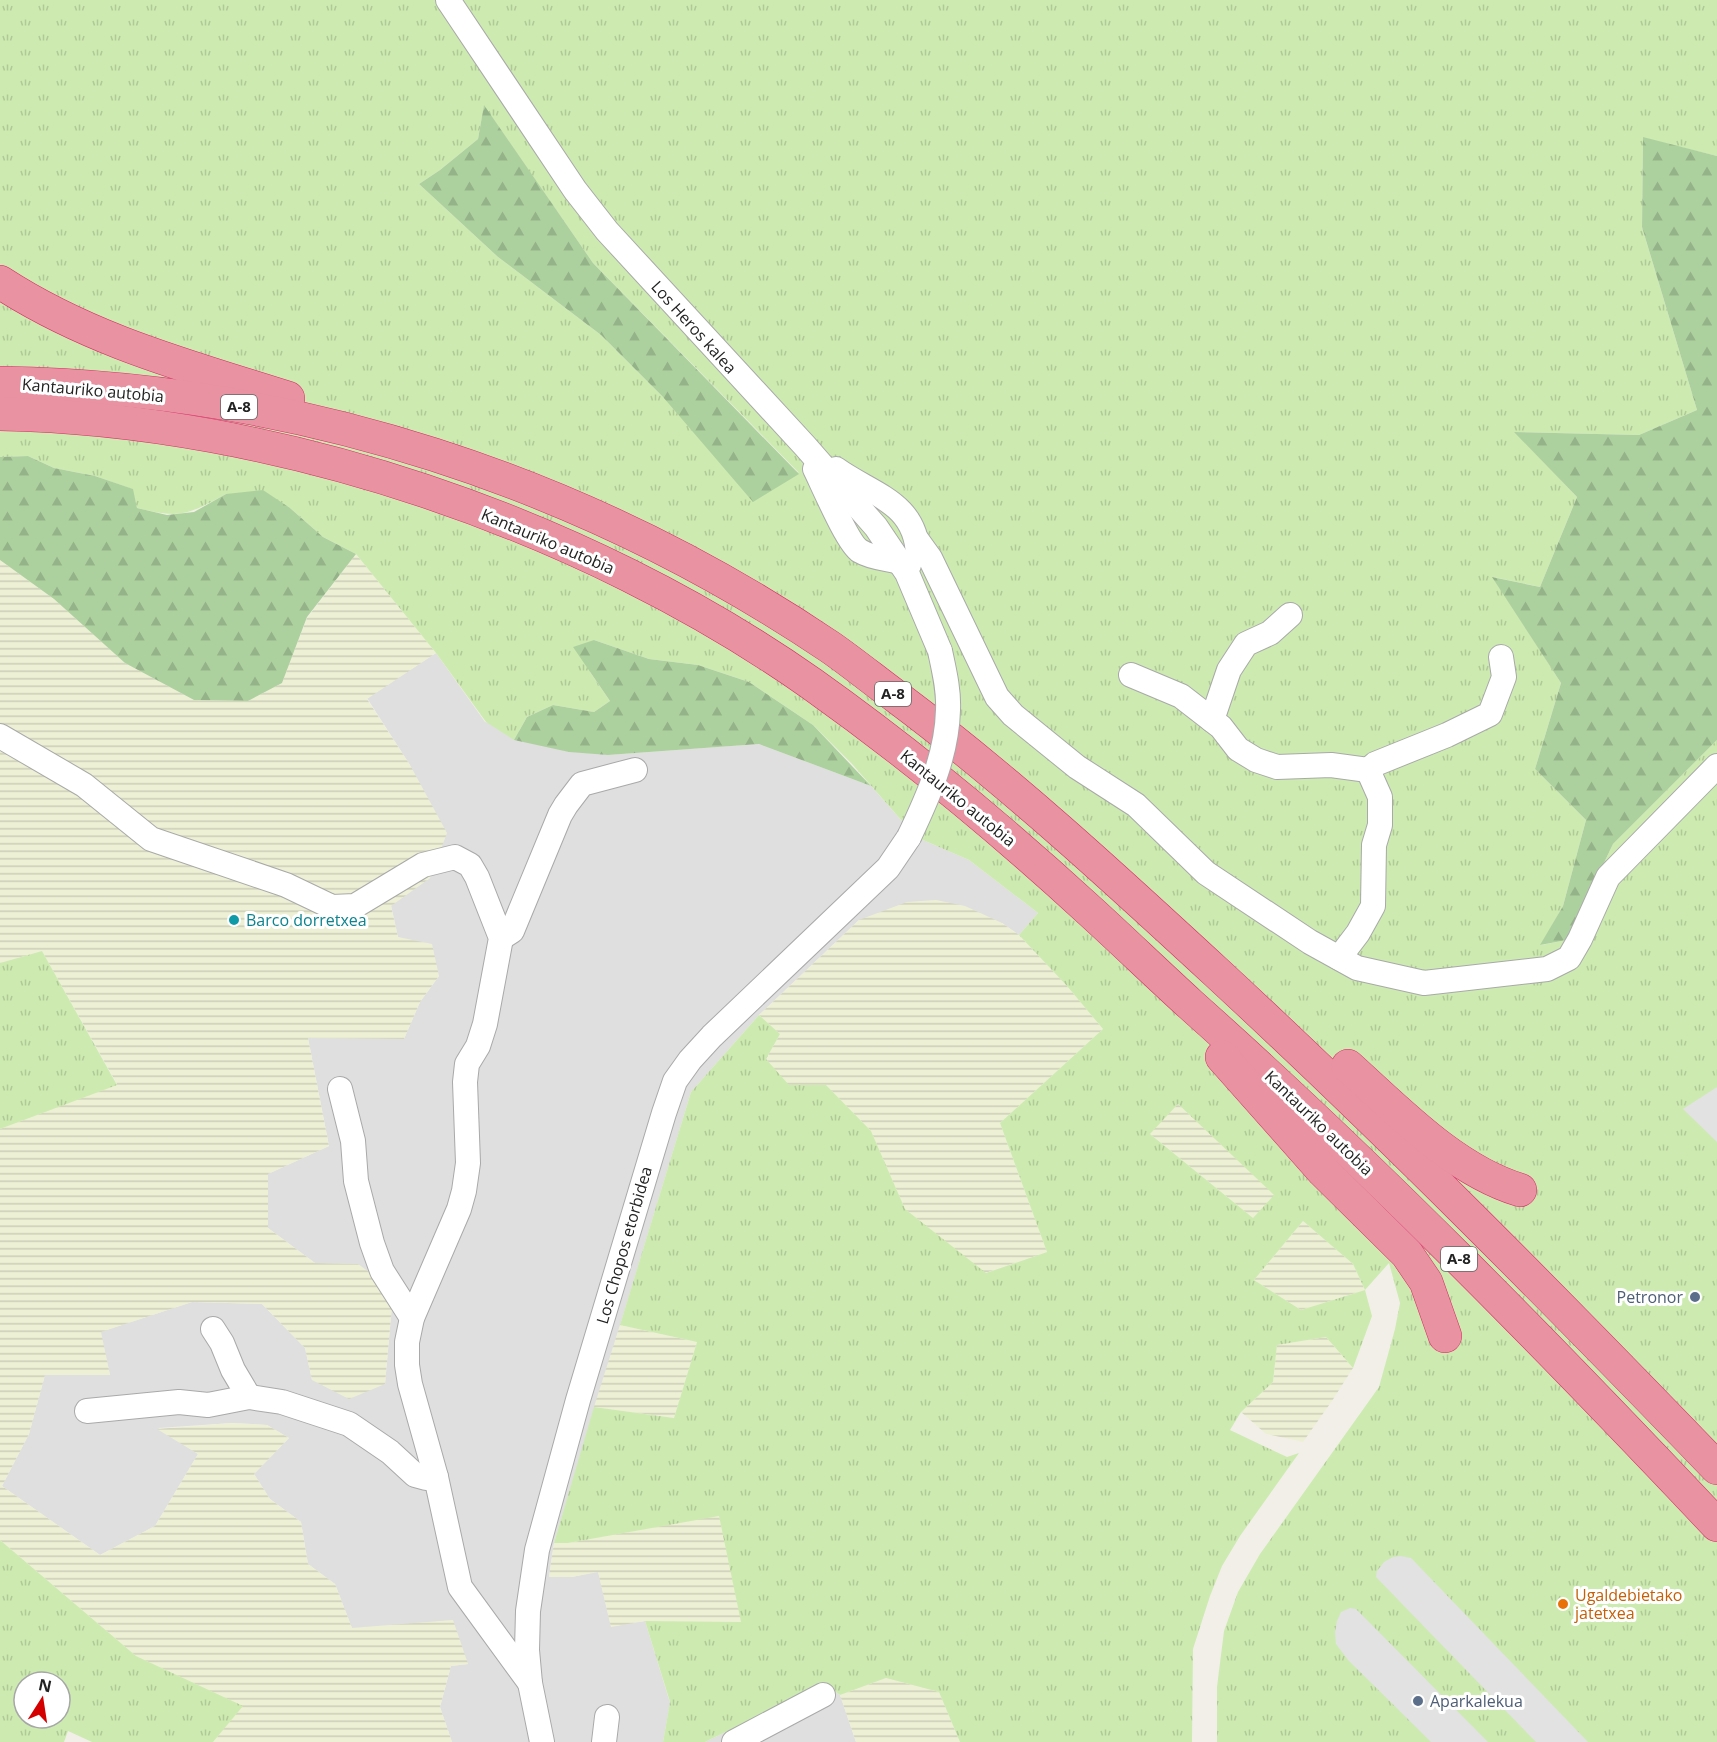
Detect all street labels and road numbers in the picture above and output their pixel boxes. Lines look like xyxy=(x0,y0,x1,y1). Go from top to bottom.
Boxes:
street label: Los Heros kalea xyxy=(646,276,742,378)
street label: Kantauriko autobia xyxy=(21,373,165,407)
road number: A-8 xyxy=(221,395,257,419)
street label: Kantauriko autobia xyxy=(478,503,618,579)
road number: A-8 xyxy=(875,682,911,706)
street label: Kantauriko autobia xyxy=(896,745,1020,851)
street label: Kantauriko autobia xyxy=(1260,1066,1378,1180)
street label: Los Chopos etorbidea xyxy=(591,1164,657,1326)
road number: A-8 xyxy=(1441,1247,1477,1271)

